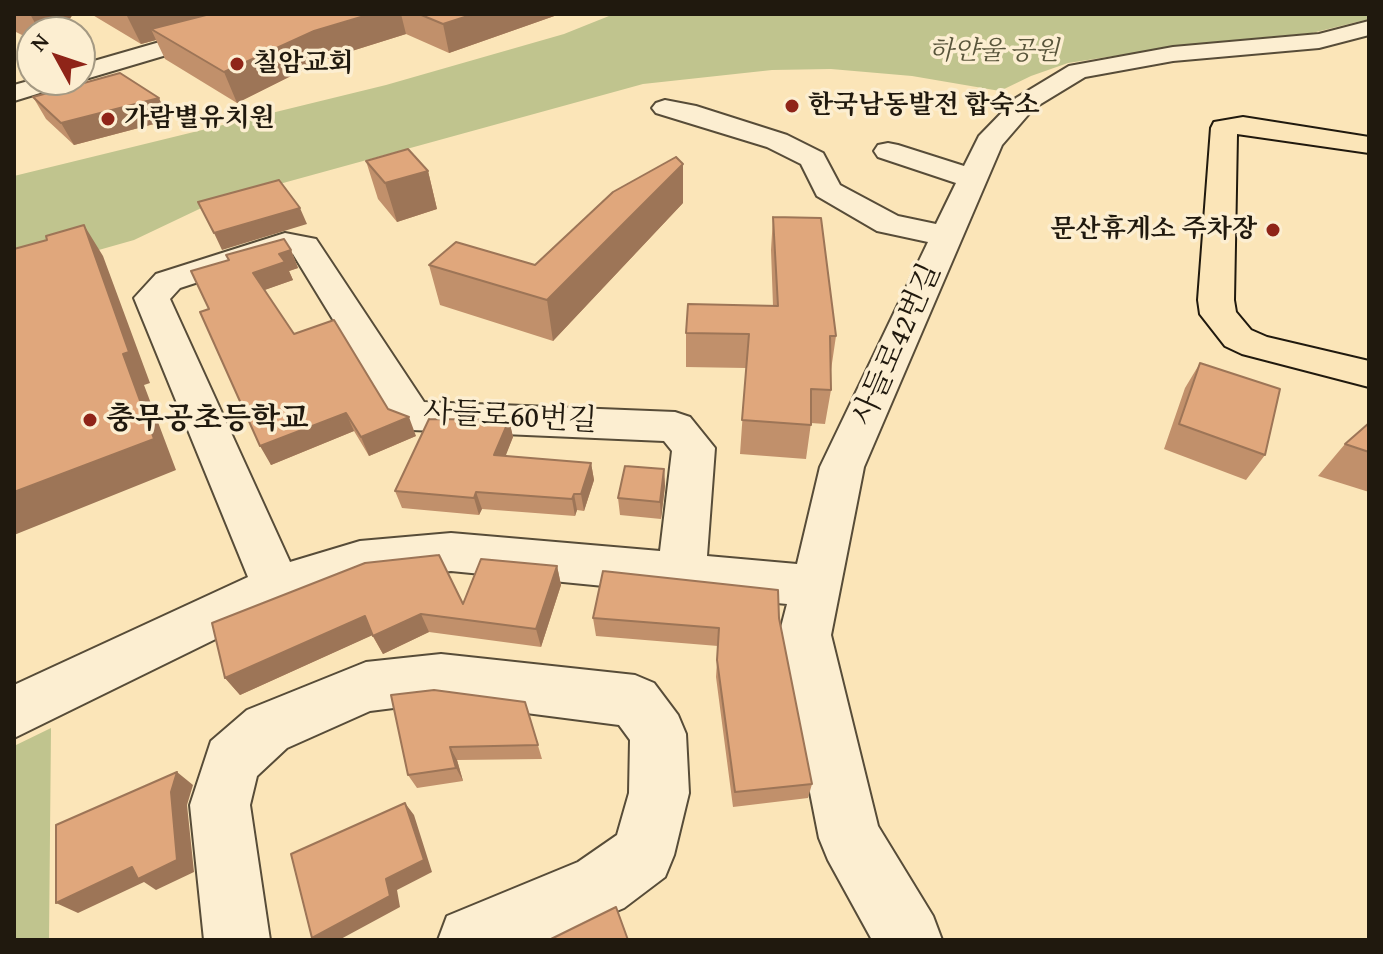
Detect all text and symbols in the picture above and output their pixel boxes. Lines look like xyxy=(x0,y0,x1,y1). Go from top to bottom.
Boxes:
north arrow xyxy=(16,16,96,96)
text: N xyxy=(22,26,56,58)
park label: 하얀울 공원 xyxy=(929,36,1059,68)
place label: 칠암교회 xyxy=(253,48,353,80)
marker: 칠암교회 xyxy=(228,55,246,73)
place label: 한국남동발전 합숙소 xyxy=(808,90,1040,122)
marker: 한국남동발전 합숙소 xyxy=(783,97,801,115)
place label: 가람별유치원 xyxy=(124,103,275,135)
marker: 가람별유치원 xyxy=(99,110,117,128)
place label: 문산휴게소 주차장 xyxy=(1050,214,1257,246)
marker: 문산휴게소 주차장 xyxy=(1264,221,1282,239)
street label: 사들로42번길 xyxy=(846,258,950,432)
street label: 사들로60번길 xyxy=(422,395,598,441)
place label: 충무공초등학교 xyxy=(106,402,309,438)
marker: 충무공초등학교 xyxy=(81,411,99,429)

